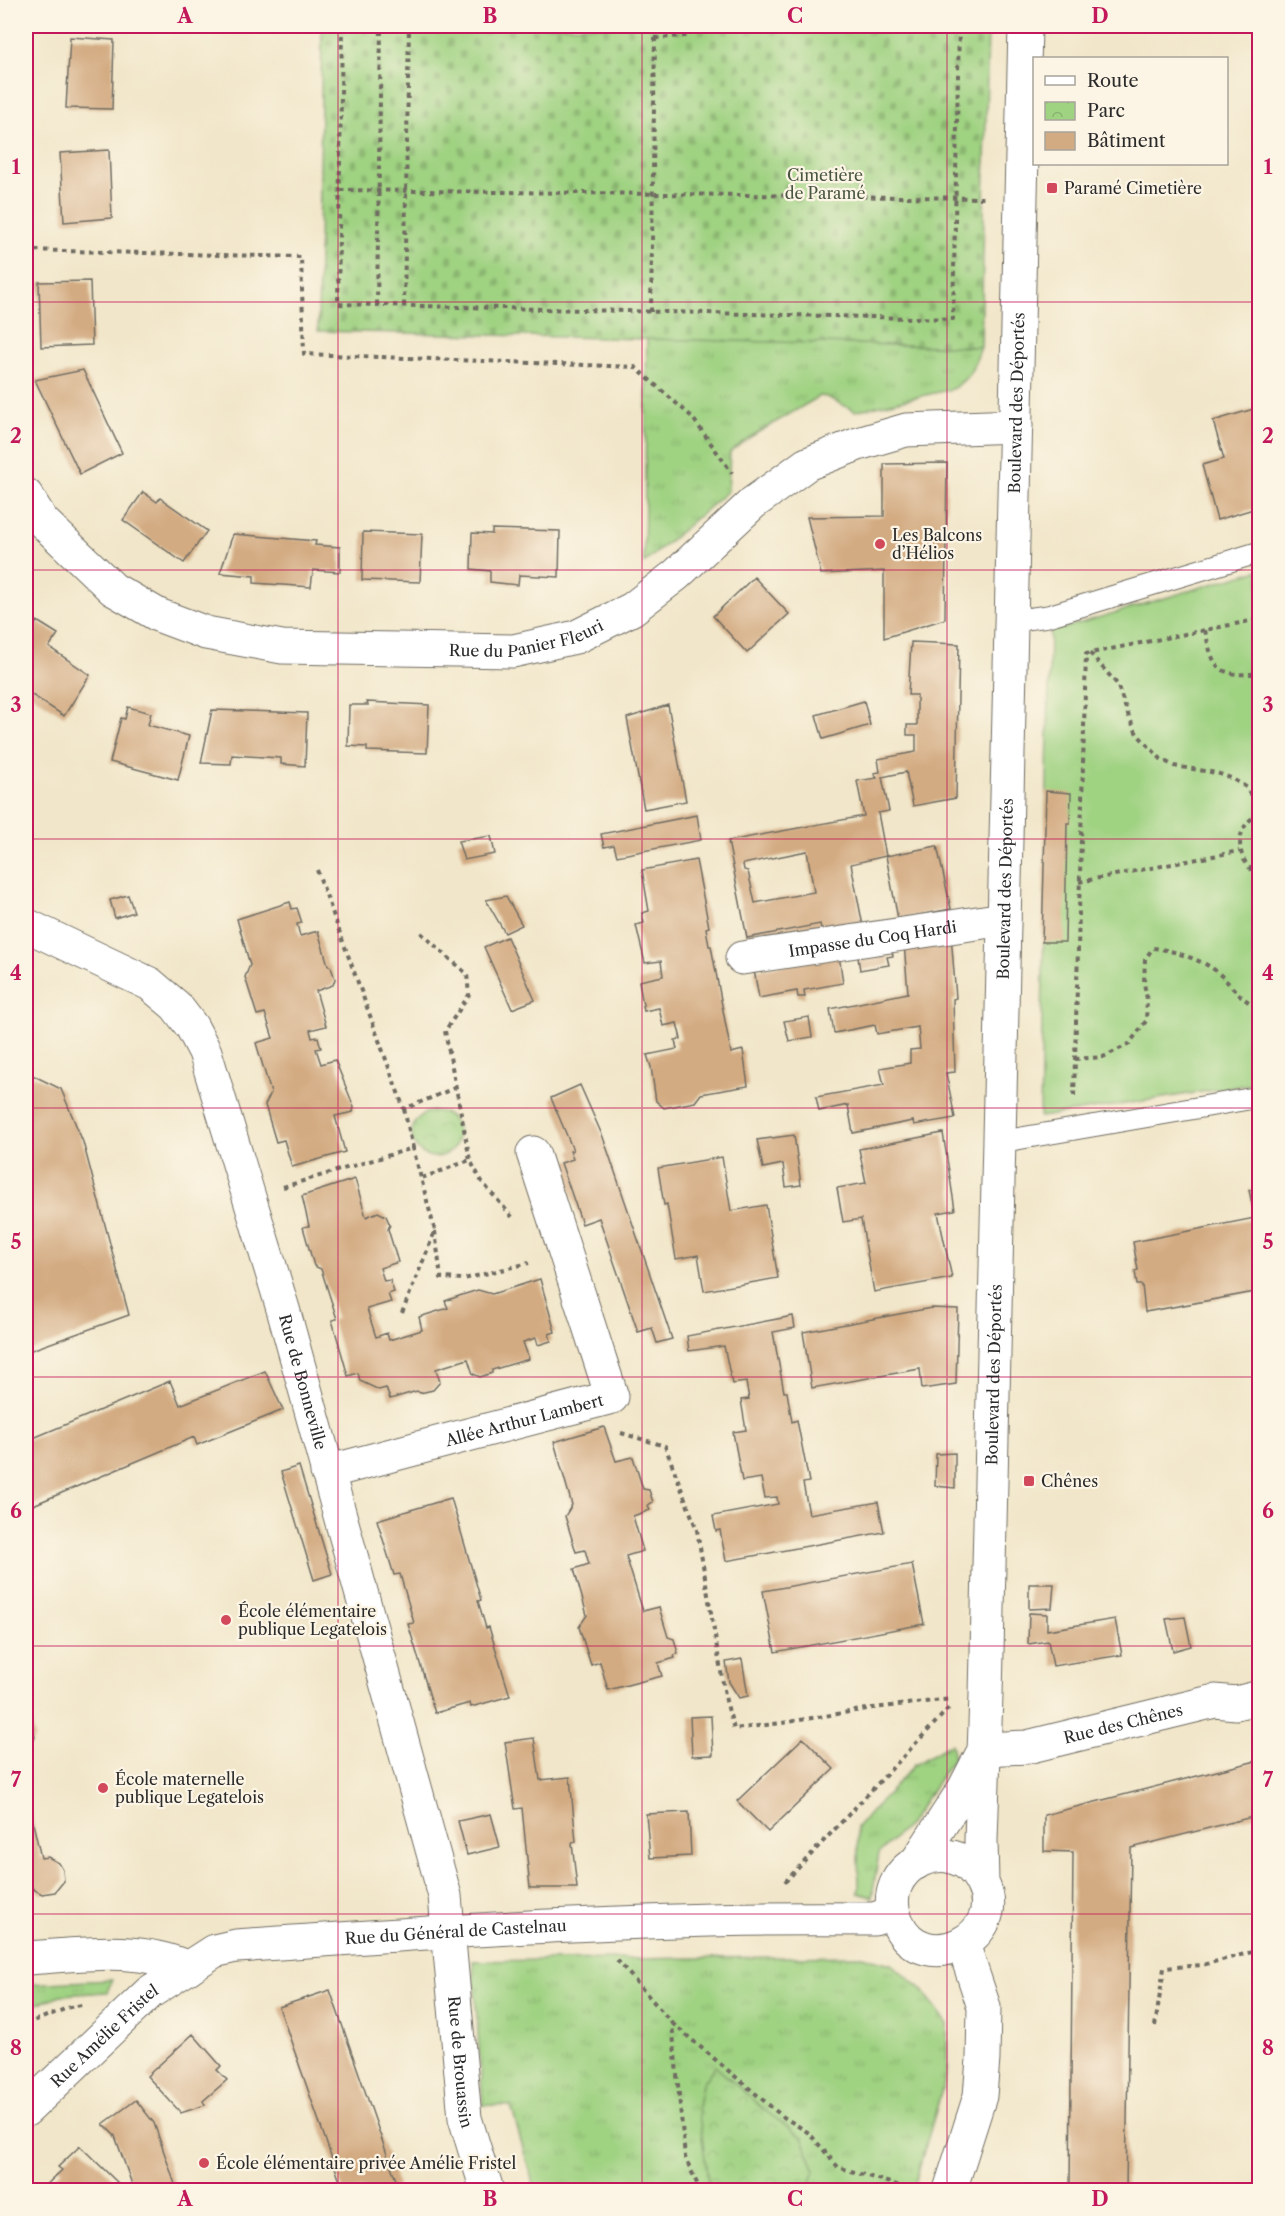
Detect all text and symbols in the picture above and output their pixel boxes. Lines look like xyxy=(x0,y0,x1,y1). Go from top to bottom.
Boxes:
text: A xyxy=(176,4,193,28)
text: B xyxy=(483,4,498,28)
text: C xyxy=(787,4,803,28)
text: D xyxy=(1091,4,1109,28)
legend xyxy=(1033,57,1228,165)
text: Route xyxy=(1087,70,1139,92)
text: Parc xyxy=(1087,100,1125,122)
text: Bâtiment xyxy=(1087,130,1166,152)
text: 1 xyxy=(12,155,21,179)
text: 1 xyxy=(1264,155,1273,179)
park label: Cimetière de Paramé xyxy=(785,165,865,203)
place label: Paramé Cimetière xyxy=(1064,178,1202,198)
marker: Paramé Cimetière xyxy=(1045,181,1059,195)
street label: Boulevard des Déportés xyxy=(1004,312,1028,494)
text: 2 xyxy=(10,424,22,448)
text: 2 xyxy=(1262,424,1274,448)
place label: Les Balcons d’Hélios xyxy=(892,525,982,563)
marker: Les Balcons d’Hélios xyxy=(873,537,887,551)
street label: Rue du Panier Fleuri xyxy=(449,615,606,661)
text: 3 xyxy=(10,693,22,717)
text: 3 xyxy=(1262,693,1274,717)
street label: Boulevard des Déportés xyxy=(993,798,1017,980)
street label: Impasse du Coq Hardi xyxy=(787,916,958,961)
text: 4 xyxy=(10,961,22,985)
text: 4 xyxy=(1262,961,1274,985)
text: 5 xyxy=(10,1230,22,1254)
text: 5 xyxy=(1262,1230,1274,1254)
street label: Boulevard des Déportés xyxy=(981,1284,1006,1466)
street label: Rue de Bonneville xyxy=(275,1312,331,1452)
street label: Allée Arthur Lambert xyxy=(442,1390,606,1451)
place label: Chênes xyxy=(1041,1471,1098,1491)
marker: Chênes xyxy=(1022,1474,1036,1488)
text: 6 xyxy=(10,1499,22,1523)
text: 6 xyxy=(1262,1499,1274,1523)
place label: École élémentaire publique Legatelois xyxy=(238,1601,387,1639)
marker: École élémentaire publique Legatelois xyxy=(219,1613,233,1627)
street label: Rue des Chênes xyxy=(1061,1699,1185,1748)
text: 7 xyxy=(11,1768,22,1792)
text: 7 xyxy=(1263,1768,1274,1792)
place label: École maternelle publique Legatelois xyxy=(115,1769,264,1807)
marker: École maternelle publique Legatelois xyxy=(96,1781,110,1795)
street label: Rue du Général de Castelnau xyxy=(344,1915,567,1948)
street label: Rue Amélie Fristel xyxy=(46,1979,162,2091)
street label: Rue de Brouassin xyxy=(444,1995,477,2130)
text: 8 xyxy=(10,2036,22,2060)
text: 8 xyxy=(1262,2036,1274,2060)
place label: École élémentaire privée Amélie Fristel xyxy=(216,2153,517,2173)
marker: École élémentaire privée Amélie Fristel xyxy=(197,2156,211,2170)
text: A xyxy=(176,2187,193,2211)
text: B xyxy=(483,2187,498,2211)
text: C xyxy=(787,2187,803,2211)
text: D xyxy=(1091,2187,1109,2211)

